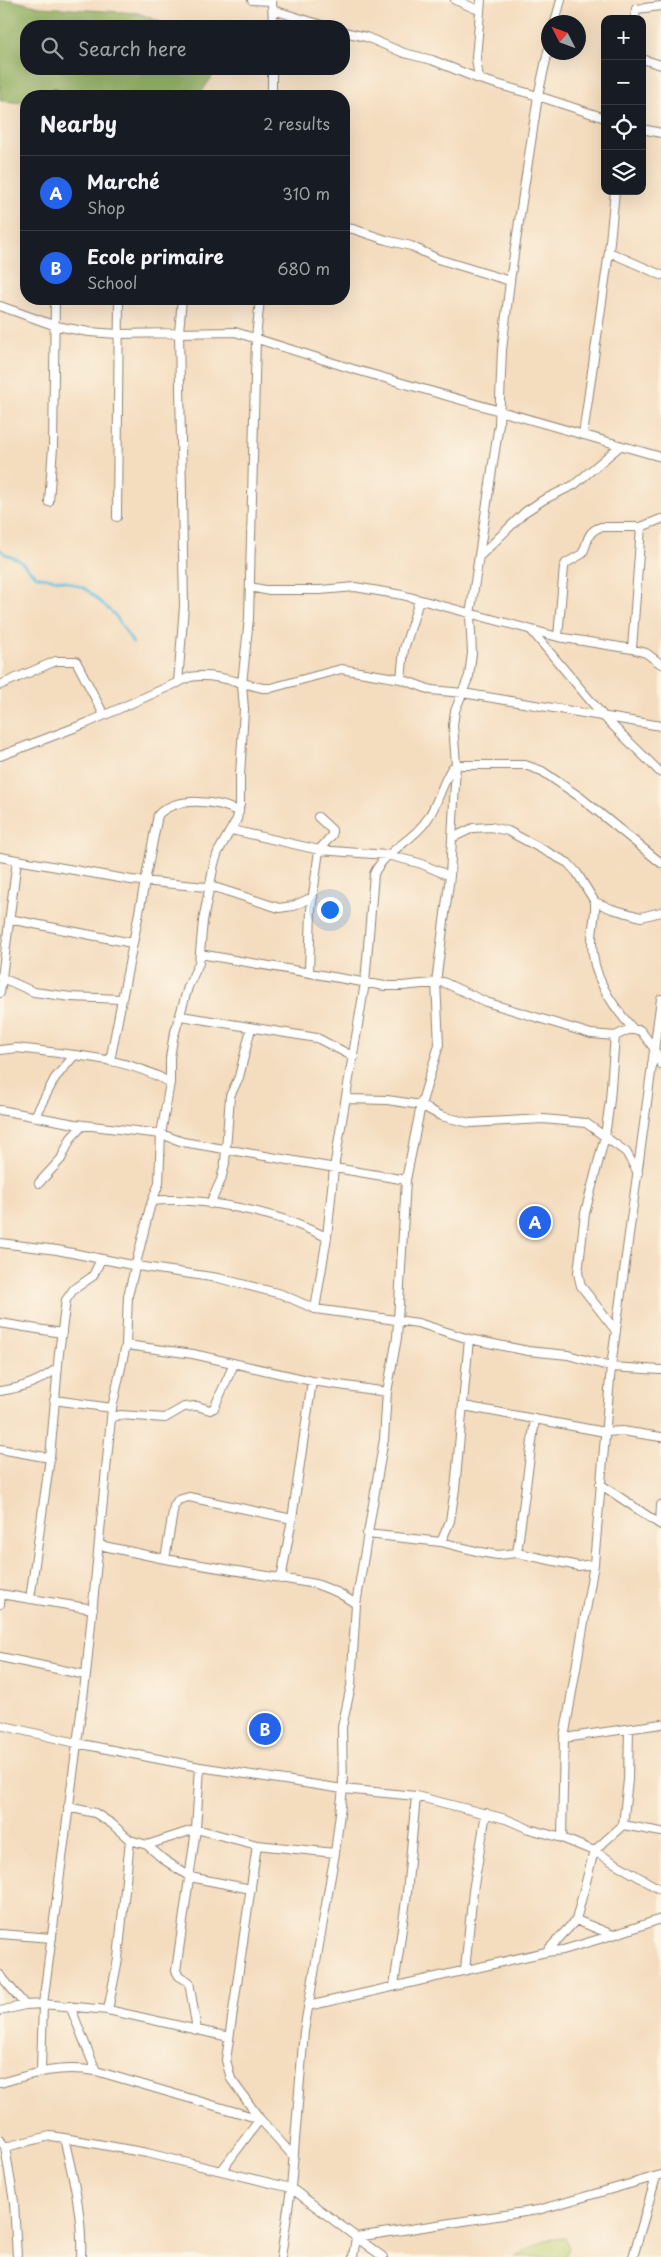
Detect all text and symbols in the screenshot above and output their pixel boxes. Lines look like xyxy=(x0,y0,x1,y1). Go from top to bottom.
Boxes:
north arrow xyxy=(541,15,586,60)
map controls xyxy=(601,15,646,195)
button: + xyxy=(601,15,646,60)
search box xyxy=(20,20,350,75)
icon: search xyxy=(38,34,66,62)
text: Search here xyxy=(78,34,187,62)
button: − xyxy=(601,60,646,105)
button: locate xyxy=(601,105,646,150)
text: Nearby xyxy=(40,107,117,139)
text: 2 results xyxy=(263,111,330,135)
button: layers xyxy=(601,150,646,195)
text: Marché xyxy=(87,167,160,195)
text: A xyxy=(50,181,62,205)
text: 310 m xyxy=(282,181,330,205)
text: Shop xyxy=(87,195,125,219)
text: Ecole primaire xyxy=(87,242,224,270)
text: B xyxy=(51,256,61,280)
text: 680 m xyxy=(277,256,330,280)
text: School xyxy=(87,270,137,294)
your location xyxy=(317,897,343,923)
pin: A xyxy=(519,1203,551,1241)
pin: B xyxy=(249,1710,281,1748)

